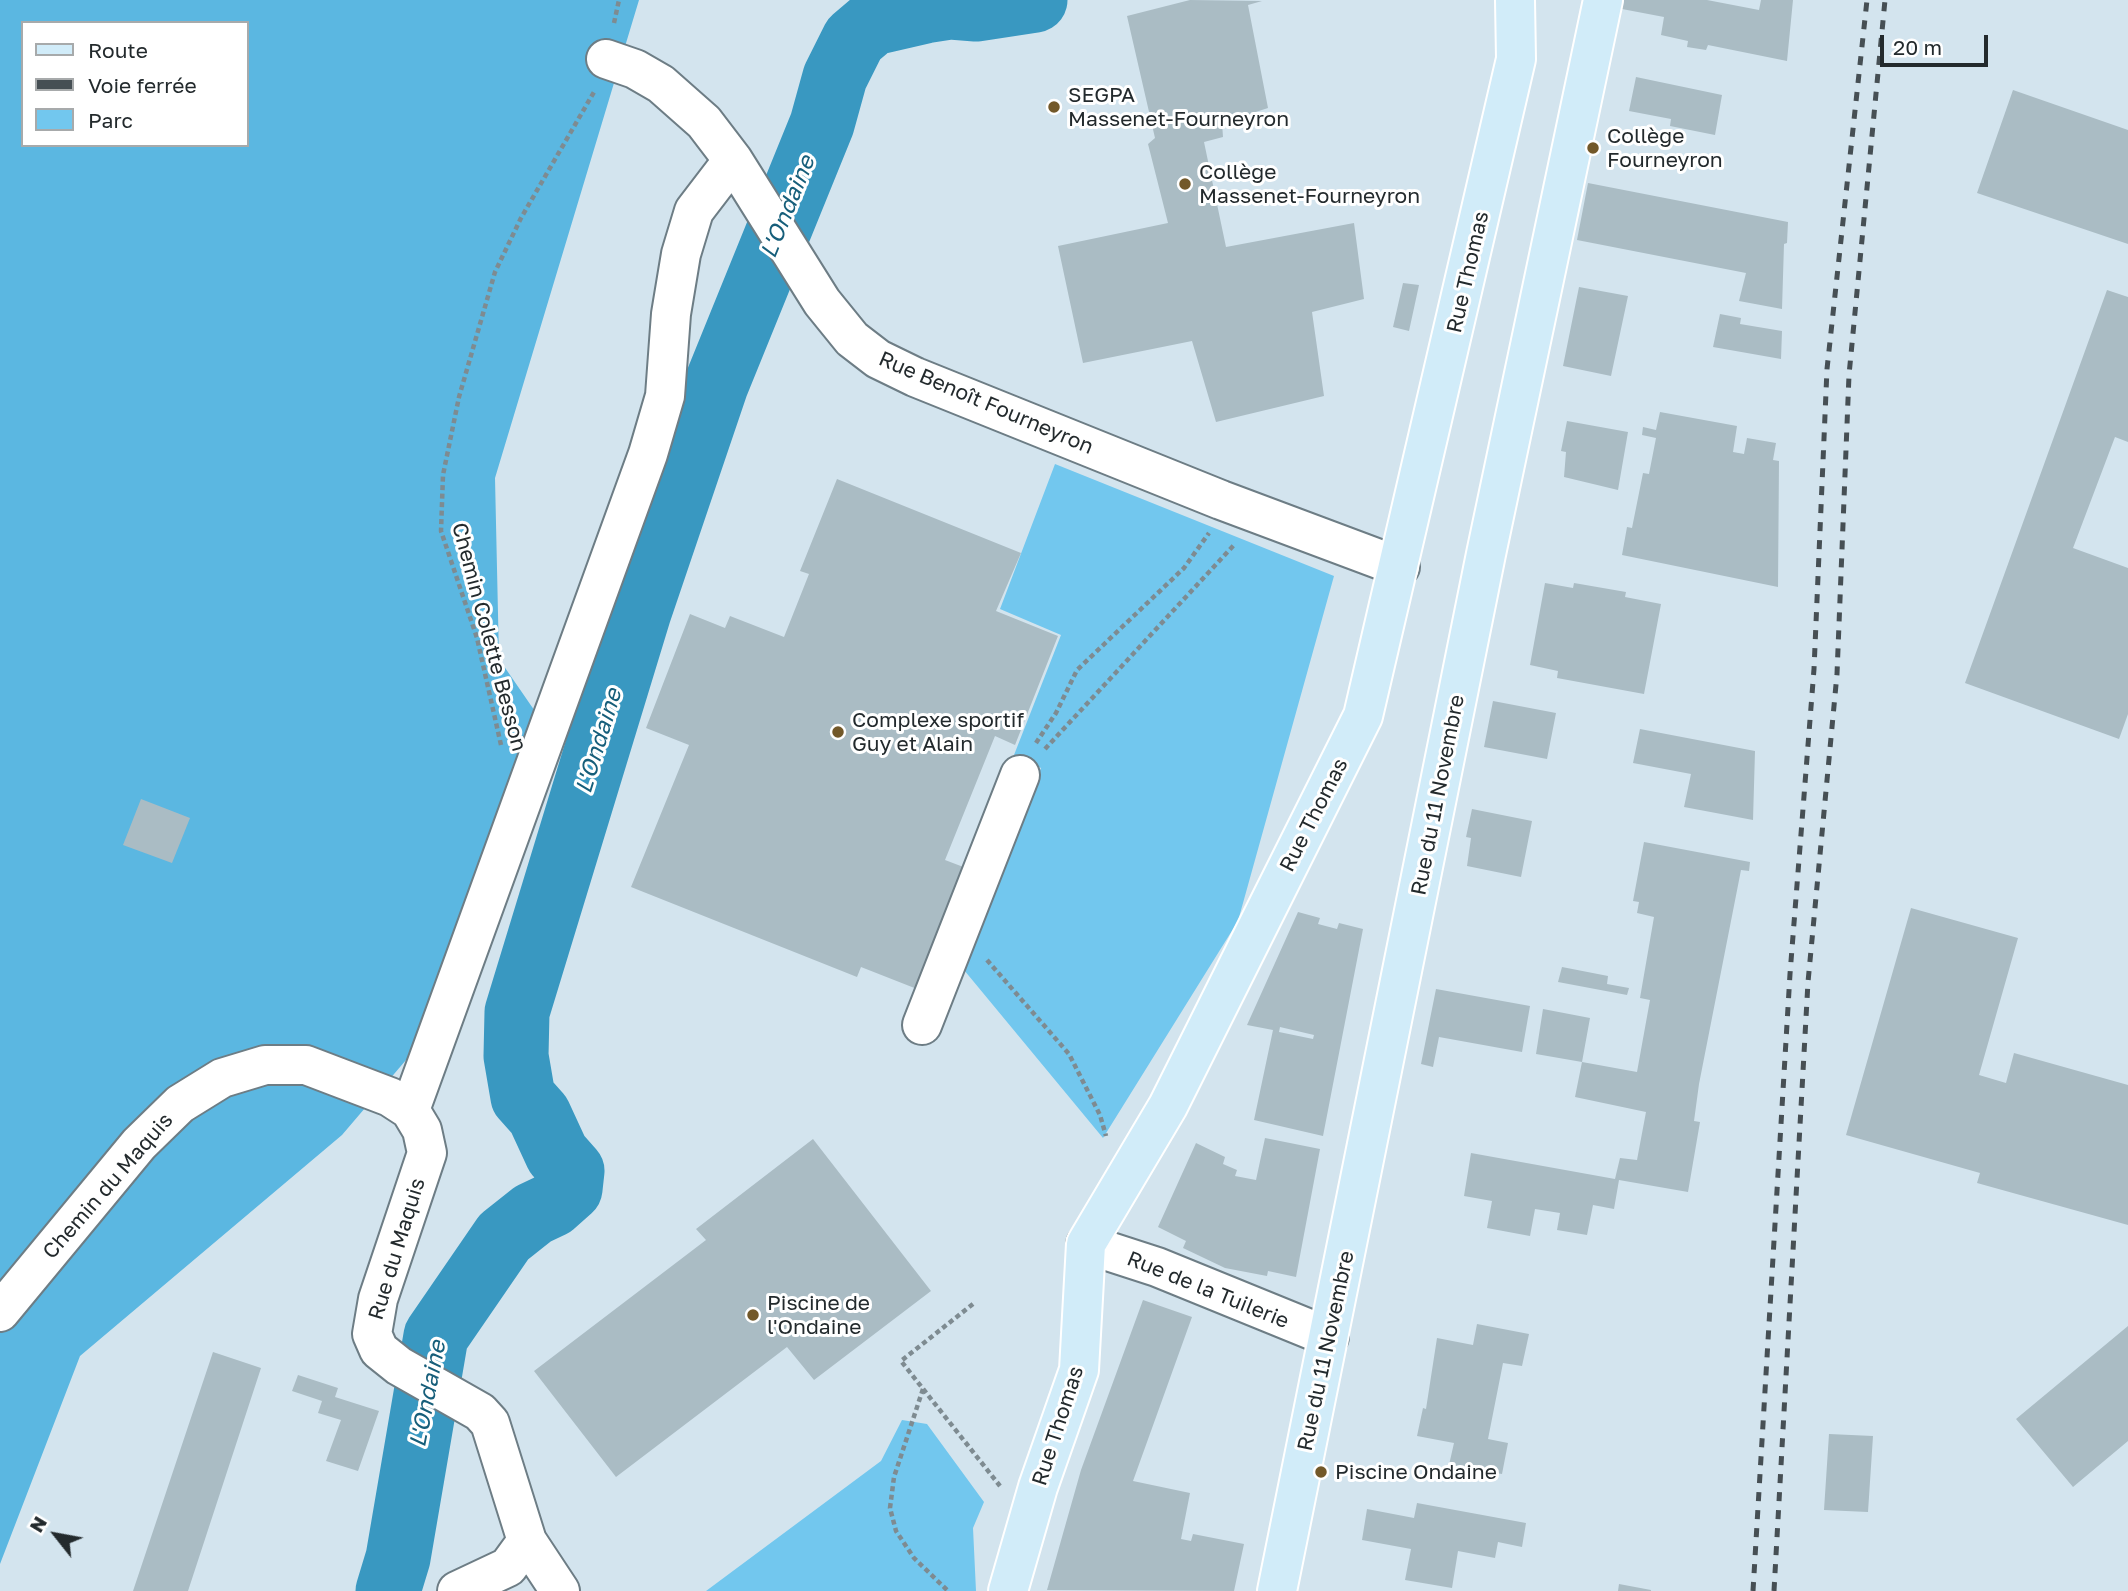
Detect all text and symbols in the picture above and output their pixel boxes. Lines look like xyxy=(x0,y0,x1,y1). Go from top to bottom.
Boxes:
legend xyxy=(21,21,248,147)
scale bar xyxy=(1883,21,1992,65)
text: 20 m xyxy=(1893,34,1942,60)
text: Route xyxy=(88,37,148,63)
text: Voie ferrée xyxy=(88,72,197,98)
place label: SEGPA Massenet-Fourneyron xyxy=(1068,82,1289,132)
marker: SEGPA Massenet-Fourneyron xyxy=(1046,99,1062,115)
text: Parc xyxy=(88,107,133,133)
place label: Collège Fourneyron xyxy=(1607,123,1723,173)
marker: Collège Fourneyron xyxy=(1585,140,1601,156)
water label: L'Ondaine xyxy=(755,152,821,262)
place label: Collège Massenet-Fourneyron xyxy=(1199,159,1420,209)
marker: Collège Massenet-Fourneyron xyxy=(1177,176,1193,192)
street label: Rue Thomas xyxy=(1442,209,1494,335)
street label: Rue Benoît Fourneyron xyxy=(875,346,1097,460)
street label: Chemin Colette Besson xyxy=(446,520,532,754)
water label: L'Ondaine xyxy=(570,685,628,797)
street label: Rue du 11 Novembre xyxy=(1406,693,1470,897)
place label: Complexe sportif Guy et Alain xyxy=(852,707,1024,757)
marker: Complexe sportif Guy et Alain xyxy=(830,724,846,740)
street label: Rue Thomas xyxy=(1275,754,1353,876)
street label: Chemin du Maquis xyxy=(38,1108,178,1264)
street label: Rue du Maquis xyxy=(363,1175,431,1323)
street label: Rue de la Tuilerie xyxy=(1123,1246,1293,1334)
street label: Rue du 11 Novembre xyxy=(1292,1249,1360,1453)
place label: Piscine de l'Ondaine xyxy=(767,1290,870,1340)
marker: Piscine de l'Ondaine xyxy=(745,1307,761,1323)
water label: L'Ondaine xyxy=(404,1338,452,1450)
street label: Rue Thomas xyxy=(1027,1363,1089,1489)
place label: Piscine Ondaine xyxy=(1335,1459,1497,1485)
marker: Piscine Ondaine xyxy=(1313,1464,1329,1480)
north arrow xyxy=(21,1500,91,1570)
text: N xyxy=(24,1512,51,1536)

